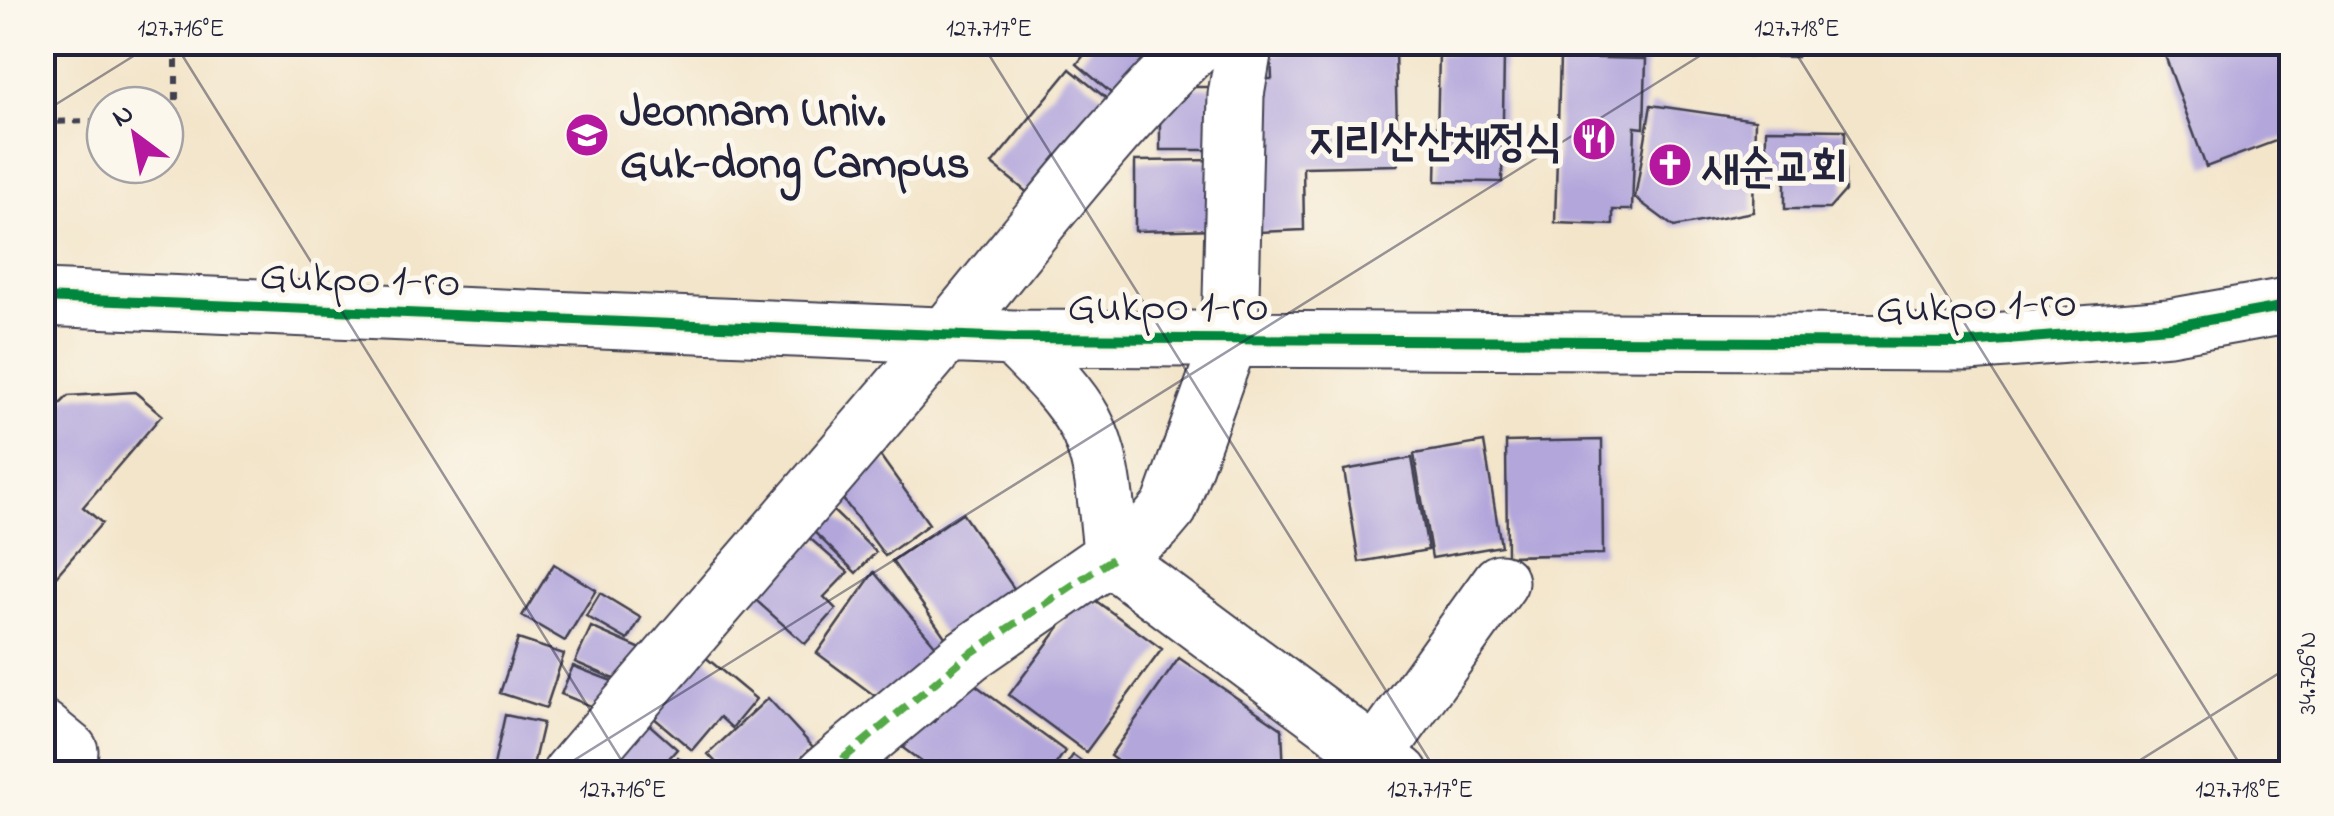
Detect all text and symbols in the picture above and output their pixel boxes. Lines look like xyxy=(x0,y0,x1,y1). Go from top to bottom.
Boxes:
text: 127.716°E xyxy=(138,12,224,48)
text: 127.717°E xyxy=(946,12,1032,48)
text: 127.718°E xyxy=(1754,12,1840,48)
place label: Jeonnam Univ. Guk-dong Campus xyxy=(620,81,970,201)
north arrow xyxy=(85,85,185,185)
text: N xyxy=(105,94,142,139)
place label: 지리산산채정식 xyxy=(1309,111,1562,177)
school or university icon: Jeonnam Univ. Guk-dong Campus xyxy=(564,112,610,158)
restaurant icon: 지리산산채정식 xyxy=(1571,116,1617,162)
place label: 새순교회 xyxy=(1701,137,1847,203)
church icon: 새순교회 xyxy=(1647,142,1693,188)
street label: Gukpo 1-ro xyxy=(258,245,462,317)
street label: Gukpo 1-ro xyxy=(1874,272,2078,344)
street label: Gukpo 1-ro xyxy=(1067,276,1269,342)
text: 34.726°N xyxy=(2291,631,2327,715)
text: 127.716°E xyxy=(580,773,666,809)
text: 127.717°E xyxy=(1387,773,1473,809)
text: 127.718°E xyxy=(2195,773,2281,809)

